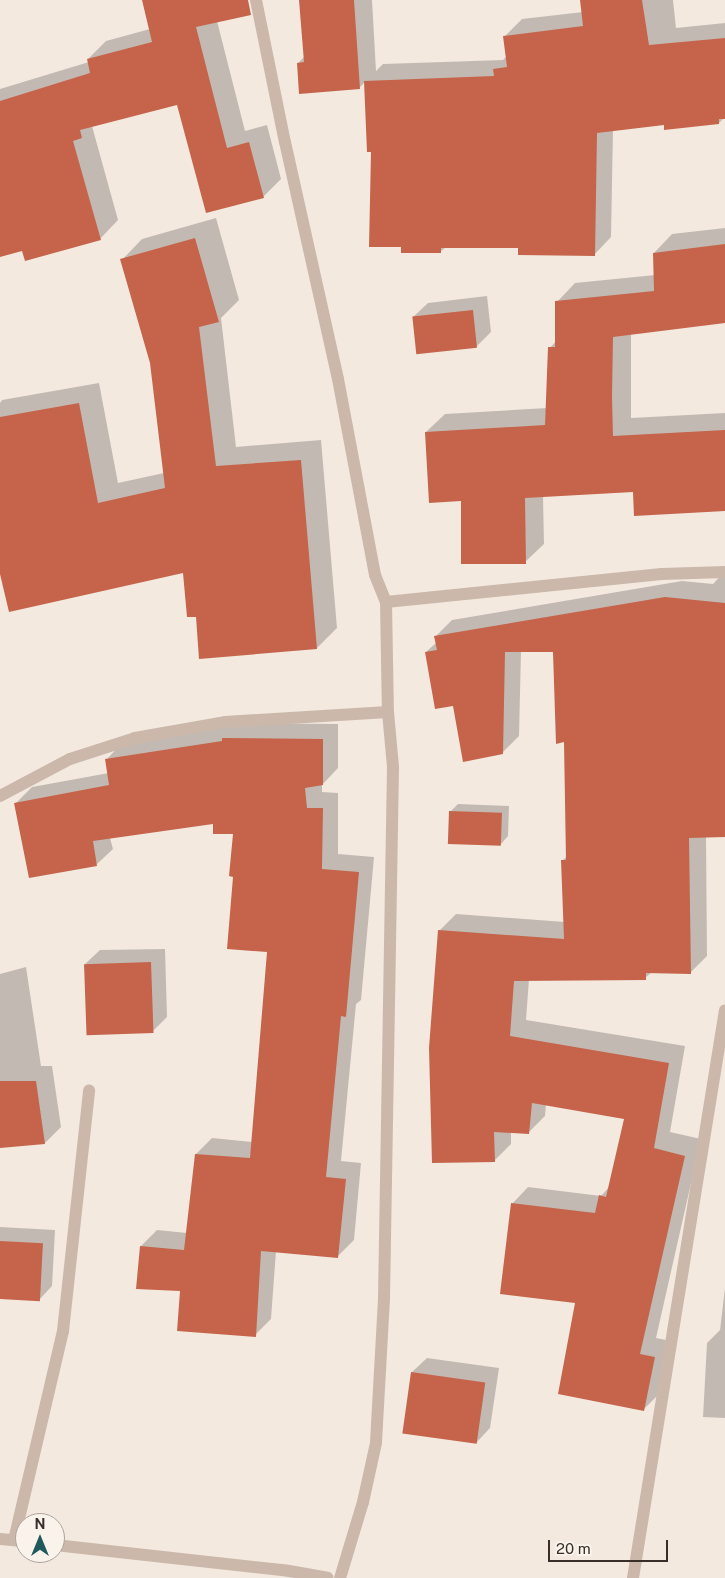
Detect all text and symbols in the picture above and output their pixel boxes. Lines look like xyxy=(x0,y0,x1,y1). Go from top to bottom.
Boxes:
north arrow xyxy=(15,1513,65,1563)
text: N xyxy=(35,1516,45,1532)
scale bar xyxy=(550,1530,670,1562)
text: 20 m xyxy=(556,1540,591,1557)

